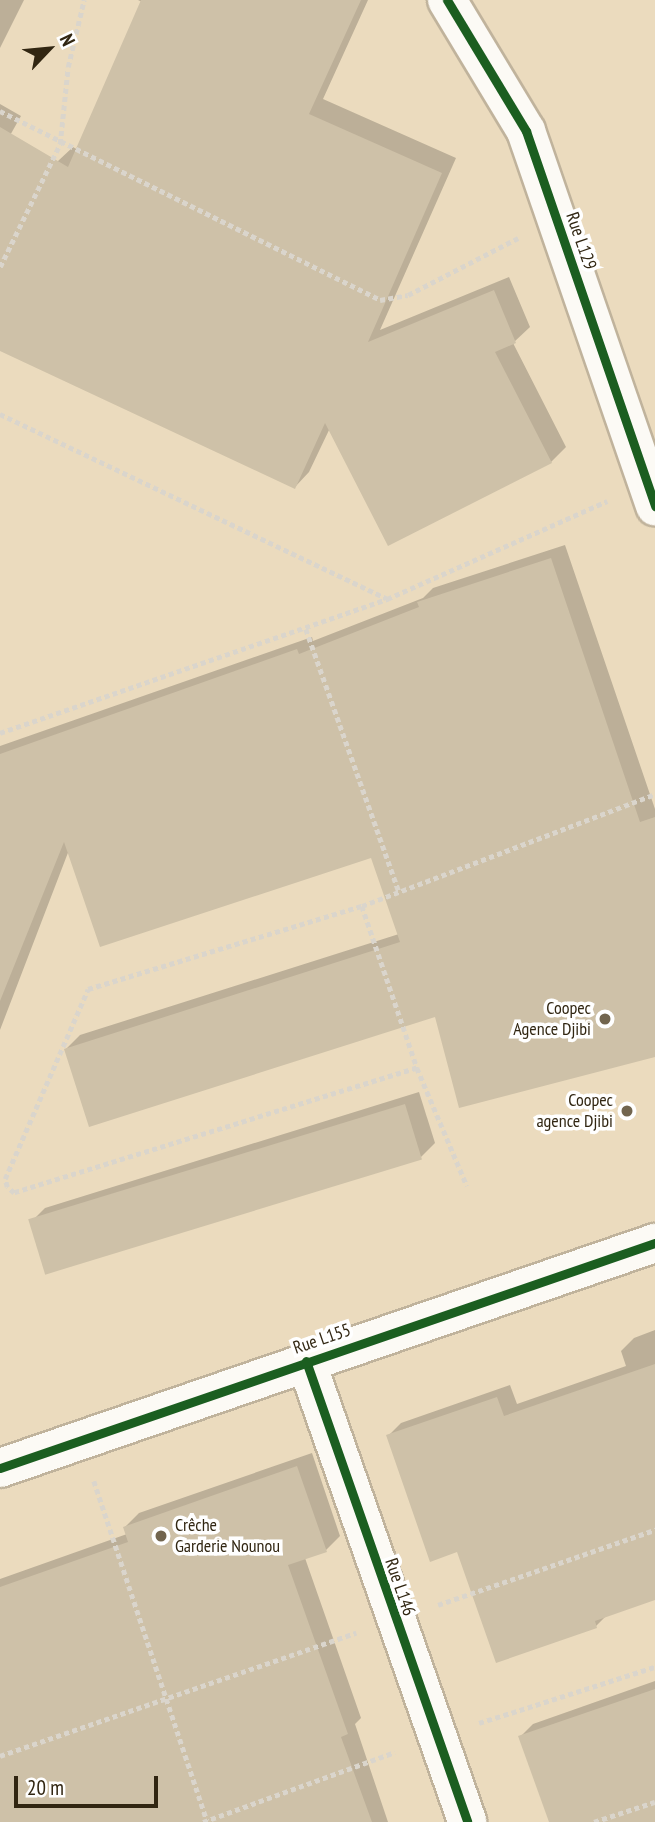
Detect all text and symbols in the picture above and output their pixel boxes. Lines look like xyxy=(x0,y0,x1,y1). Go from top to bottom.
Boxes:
north arrow xyxy=(14,14,84,84)
text: N xyxy=(55,30,81,50)
street label: Rue L129 xyxy=(561,209,601,273)
place label: Coopec Agence Djibi xyxy=(513,998,591,1040)
marker: Coopec Agence Djibi xyxy=(597,1011,613,1027)
place label: Coopec agence Djibi xyxy=(536,1090,613,1132)
marker: Coopec agence Djibi xyxy=(619,1103,635,1119)
street label: Rue L155 xyxy=(290,1319,354,1359)
place label: Crêche Garderie Nounou xyxy=(175,1515,280,1558)
marker: Crêche Garderie Nounou xyxy=(153,1528,169,1544)
street label: Rue L146 xyxy=(380,1555,420,1619)
scale bar xyxy=(18,1762,161,1806)
text: 20 m xyxy=(27,1774,64,1801)

